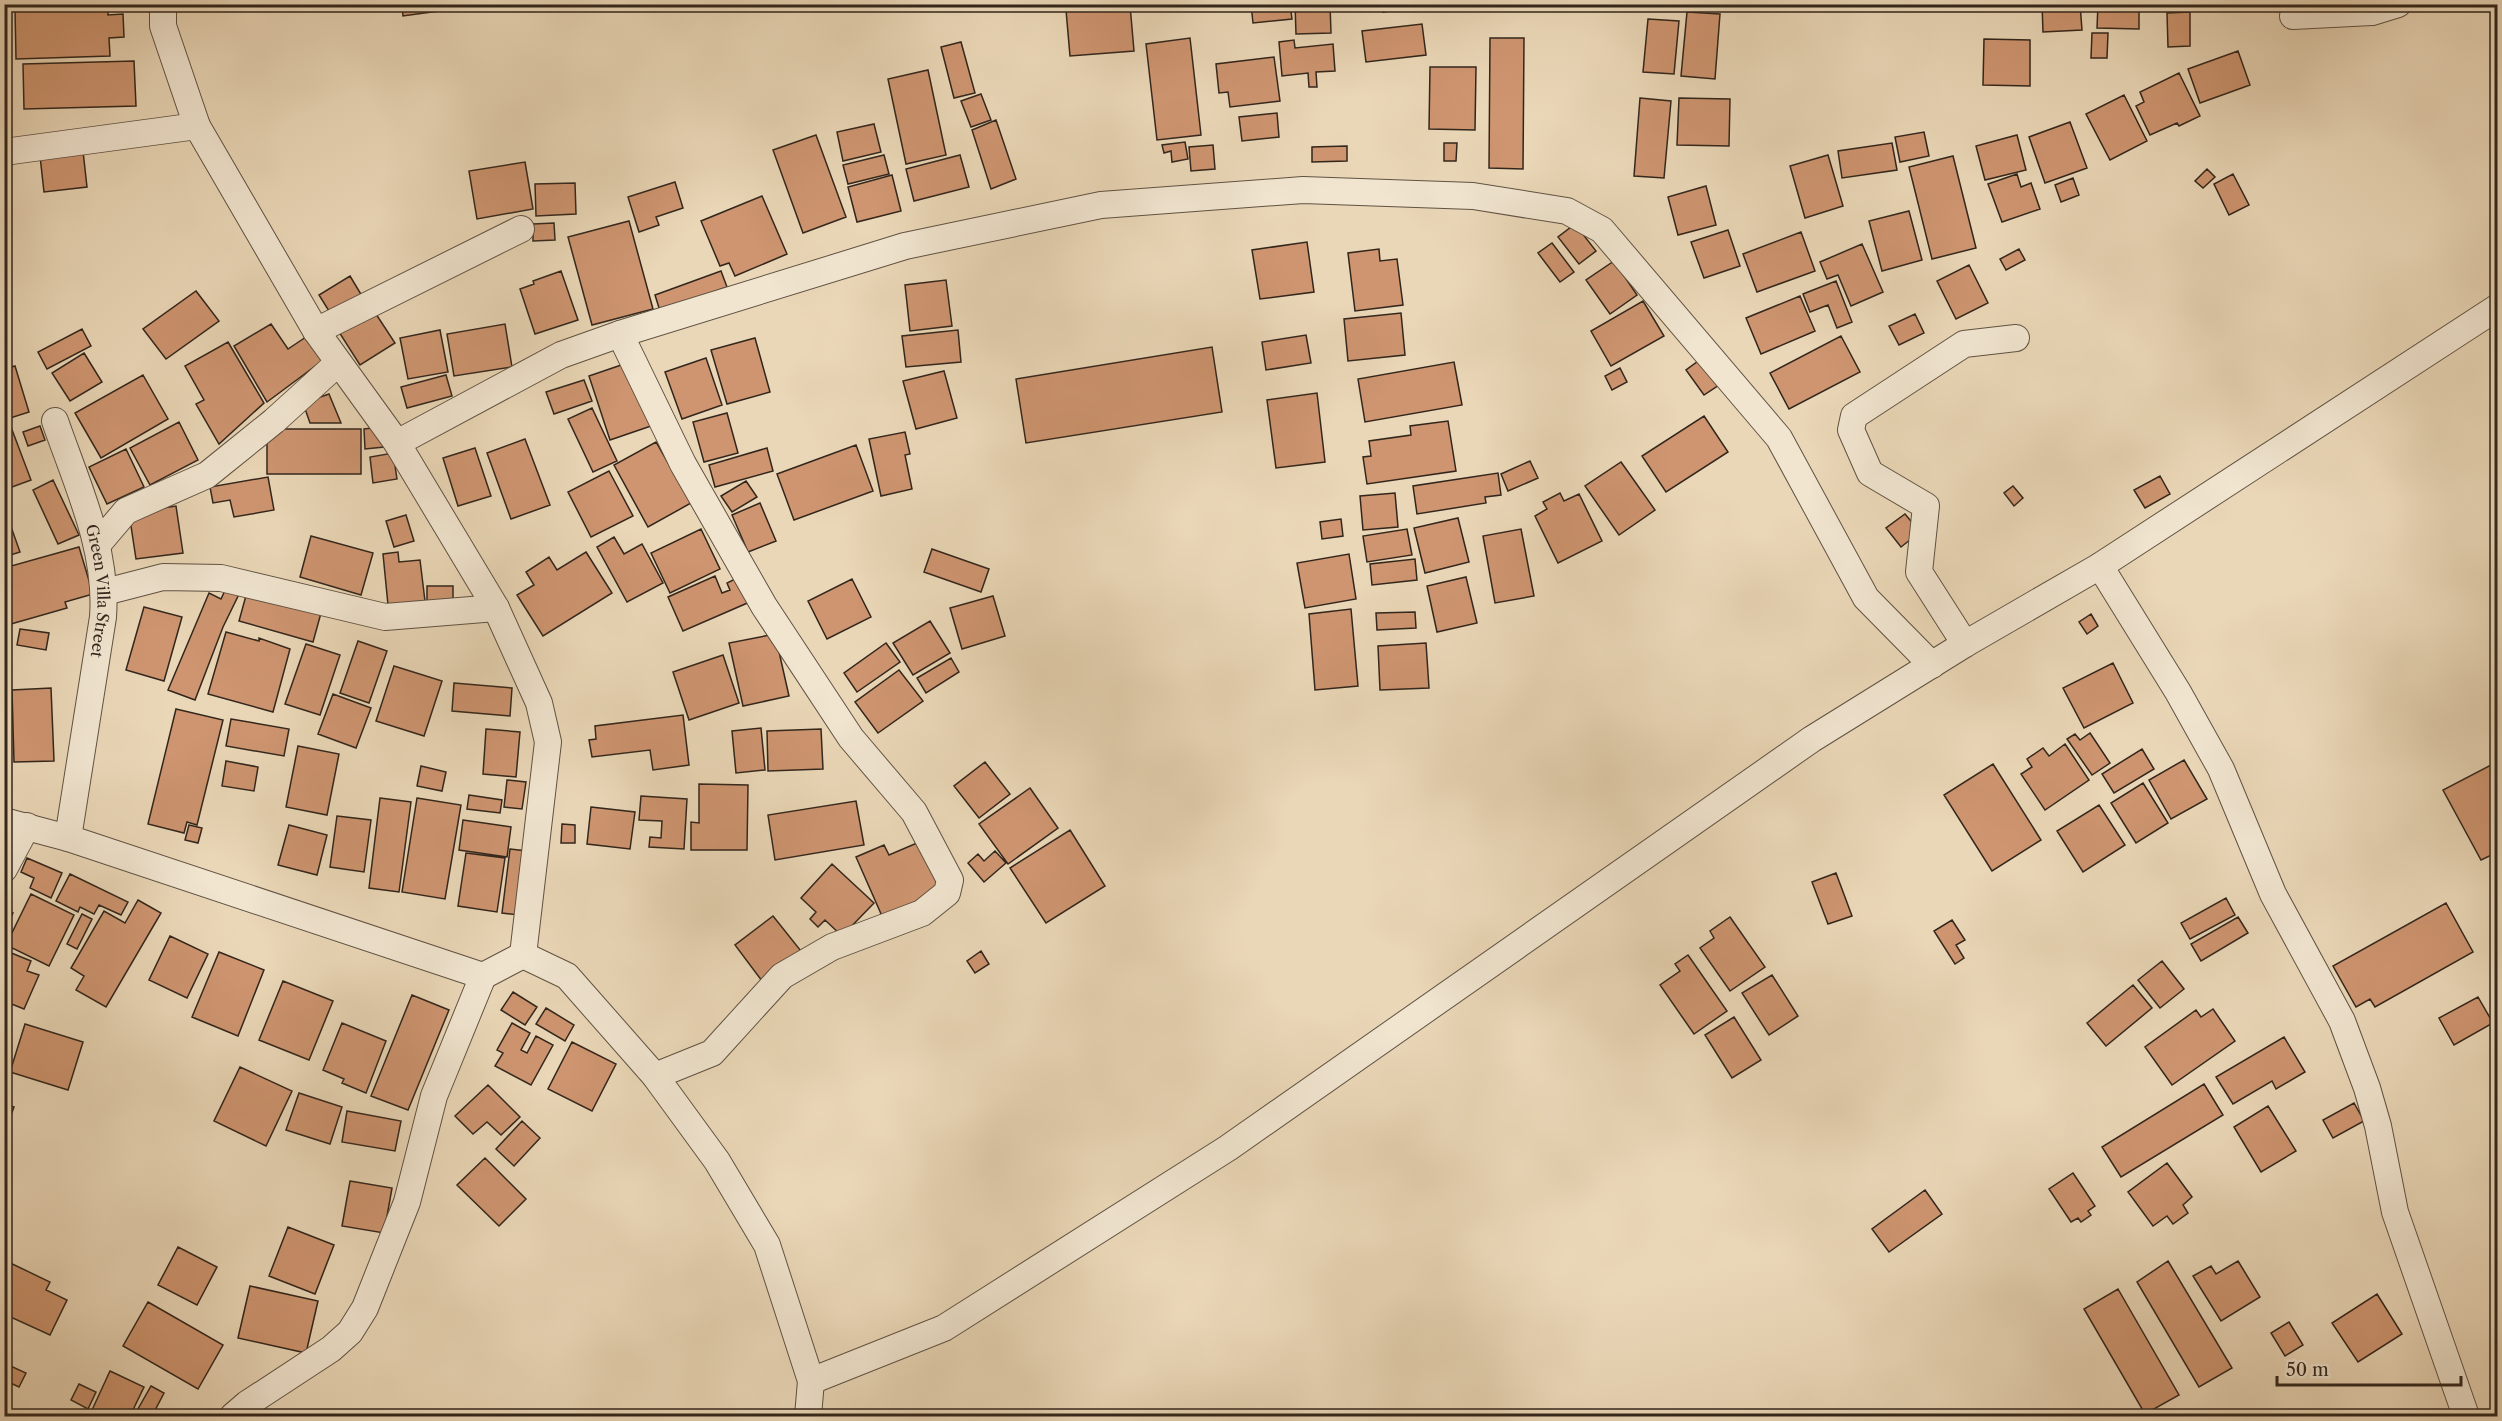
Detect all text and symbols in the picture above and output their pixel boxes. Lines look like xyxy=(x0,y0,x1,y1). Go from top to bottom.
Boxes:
street label: Green Villa Street xyxy=(82,522,114,659)
scale bar xyxy=(2277,1349,2462,1387)
text: 50 m xyxy=(2286,1359,2329,1381)

